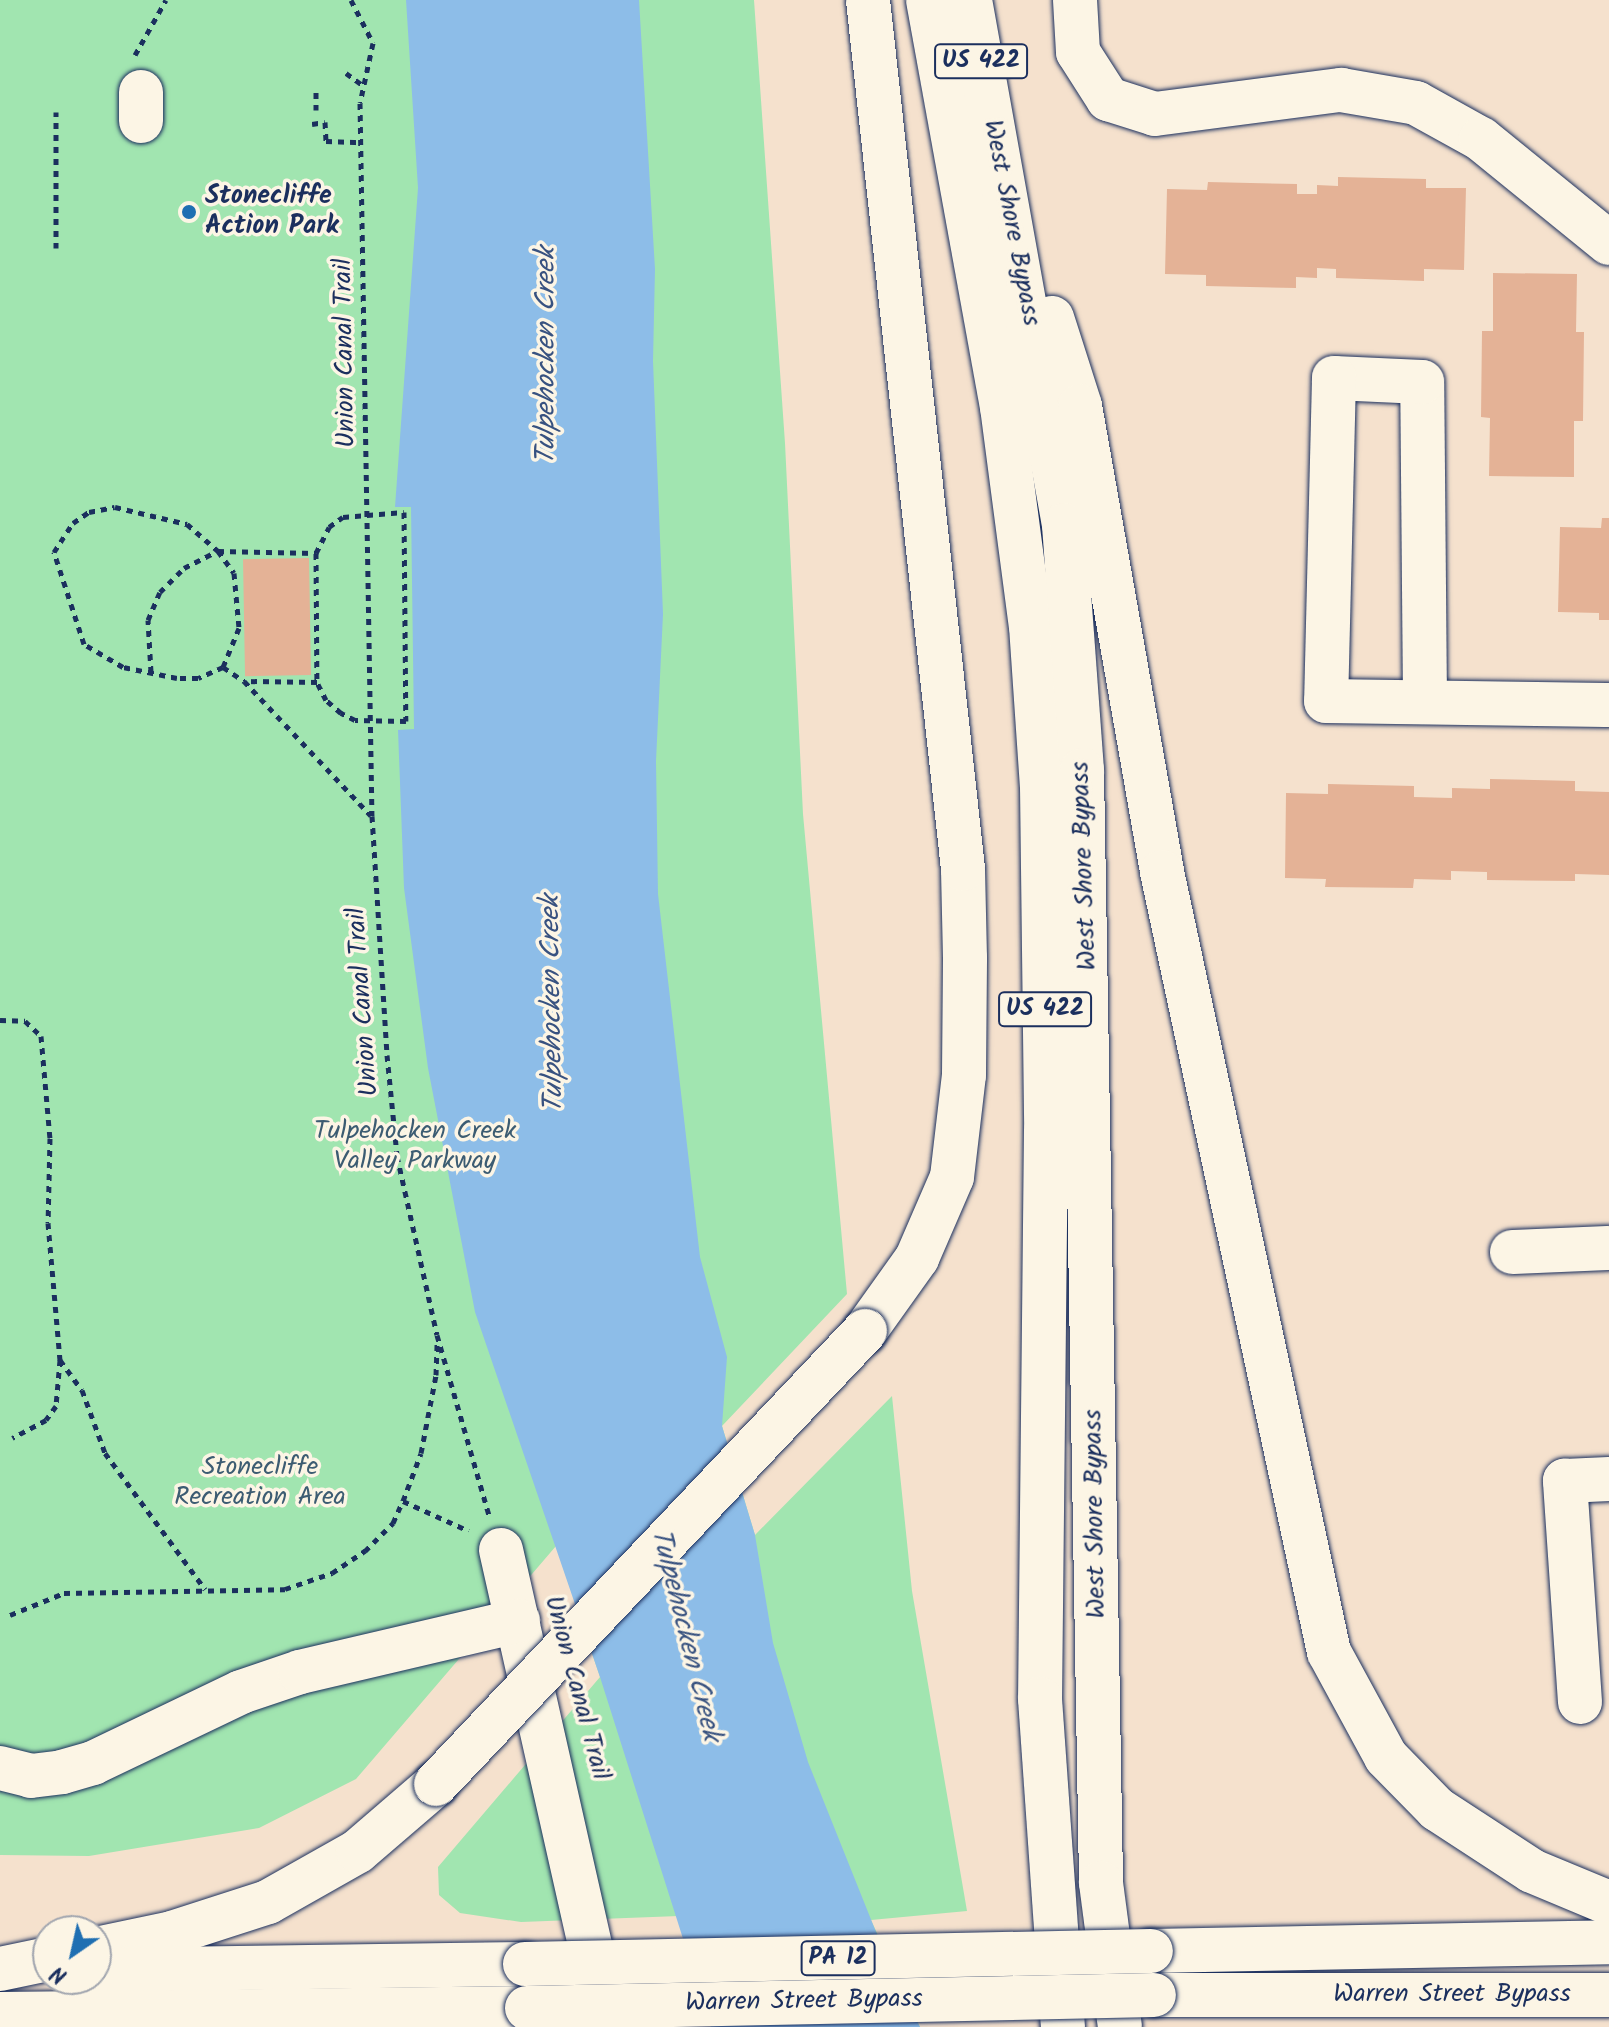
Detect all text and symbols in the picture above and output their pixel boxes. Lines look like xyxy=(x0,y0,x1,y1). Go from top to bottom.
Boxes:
road number: US 422 xyxy=(933,41,1029,81)
street label: West Shore Bypass xyxy=(976,117,1046,329)
place label: Stonecliffe Action Park xyxy=(205,181,339,242)
marker: Stonecliffe Action Park xyxy=(180,203,198,221)
water label: Tulpehocken Creek xyxy=(530,247,564,465)
street label: Union Canal Trail xyxy=(329,258,363,448)
street label: West Shore Bypass xyxy=(1066,761,1104,971)
water label: Tulpehocken Creek xyxy=(534,895,572,1113)
street label: Union Canal Trail xyxy=(342,906,386,1098)
road number: US 422 xyxy=(997,989,1093,1029)
park label: Tulpehocken Creek Valley Parkway xyxy=(314,1116,516,1178)
street label: West Shore Bypass xyxy=(1079,1409,1113,1619)
park label: Stonecliffe Recreation Area xyxy=(174,1452,346,1514)
water label: Tulpehocken Creek xyxy=(642,1525,728,1745)
street label: Union Canal Trail xyxy=(536,1592,616,1784)
north arrow xyxy=(32,1915,112,1995)
road number: PA 12 xyxy=(800,1938,876,1978)
text: N xyxy=(44,1955,75,1992)
street label: Warren Street Bypass xyxy=(1333,1979,1571,2011)
street label: Warren Street Bypass xyxy=(685,1984,923,2020)

